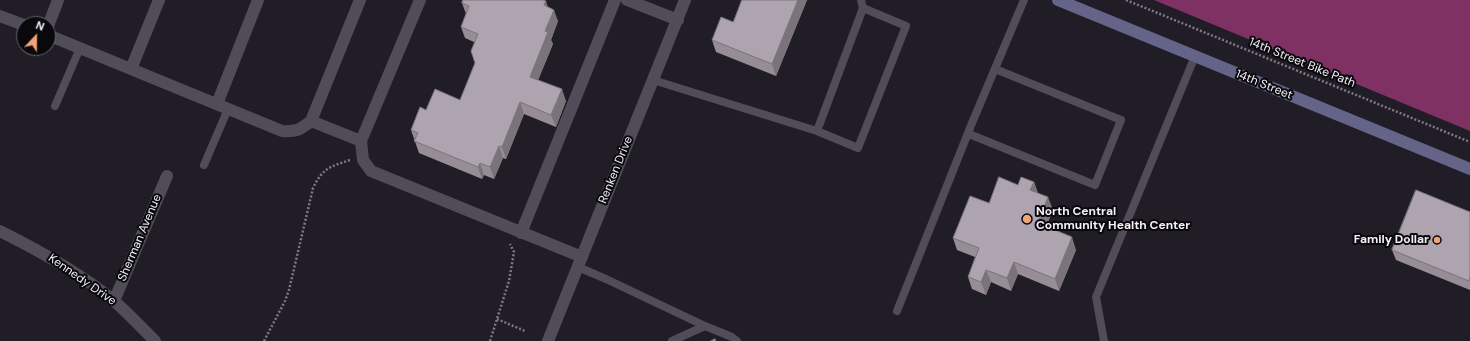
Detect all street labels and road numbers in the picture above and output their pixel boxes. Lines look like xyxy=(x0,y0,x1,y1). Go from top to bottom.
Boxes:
street label: 14th Street Bike Path xyxy=(1247,35,1357,91)
street label: 14th Street xyxy=(1234,67,1294,103)
street label: Renken Drive xyxy=(596,134,636,206)
street label: Sherman Avenue xyxy=(115,192,165,284)
street label: Kennedy Drive xyxy=(45,251,119,309)

